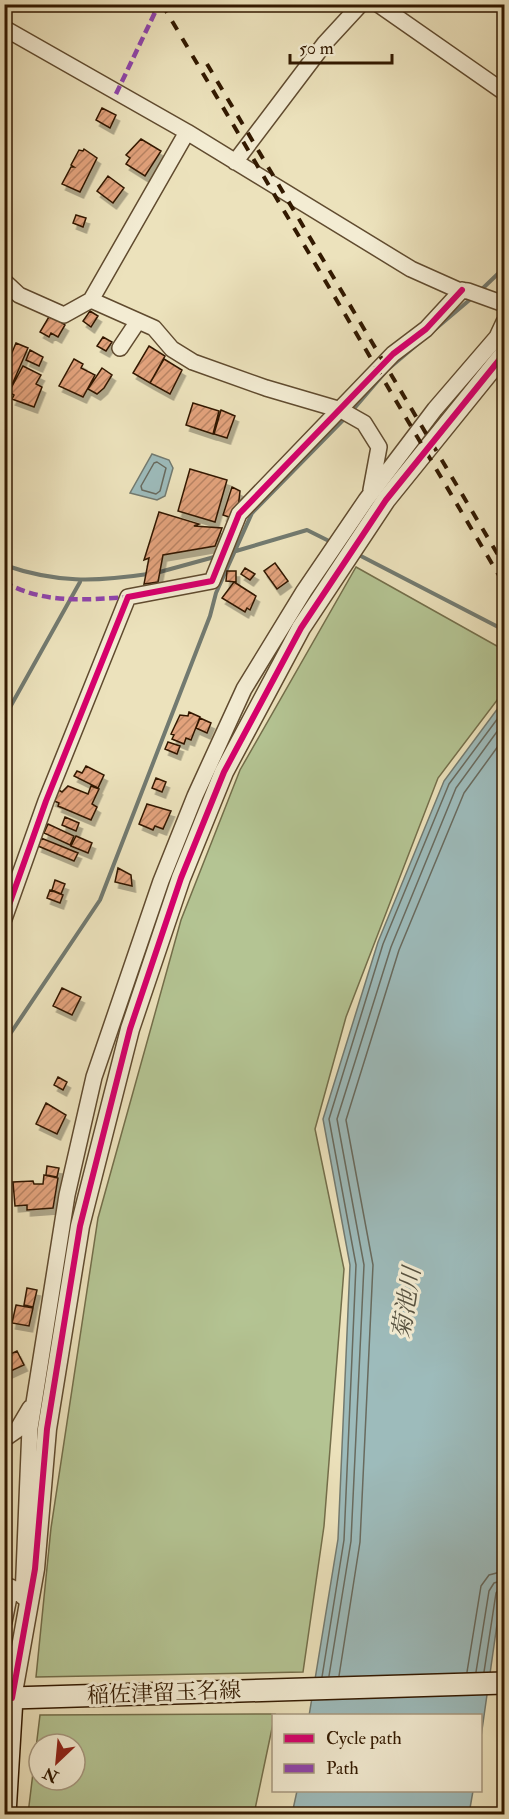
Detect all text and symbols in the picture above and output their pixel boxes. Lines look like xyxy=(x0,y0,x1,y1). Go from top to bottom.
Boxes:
scale bar xyxy=(290,27,392,65)
text: 50 m xyxy=(299,37,334,60)
water label: 菊池川 xyxy=(386,1262,428,1341)
street label: 稲佐津留玉名線 xyxy=(87,1676,241,1710)
legend xyxy=(272,1714,482,1792)
text: Cycle path xyxy=(326,1727,402,1750)
north arrow xyxy=(27,1732,87,1792)
text: Path xyxy=(326,1757,359,1780)
text: N xyxy=(39,1762,63,1787)

